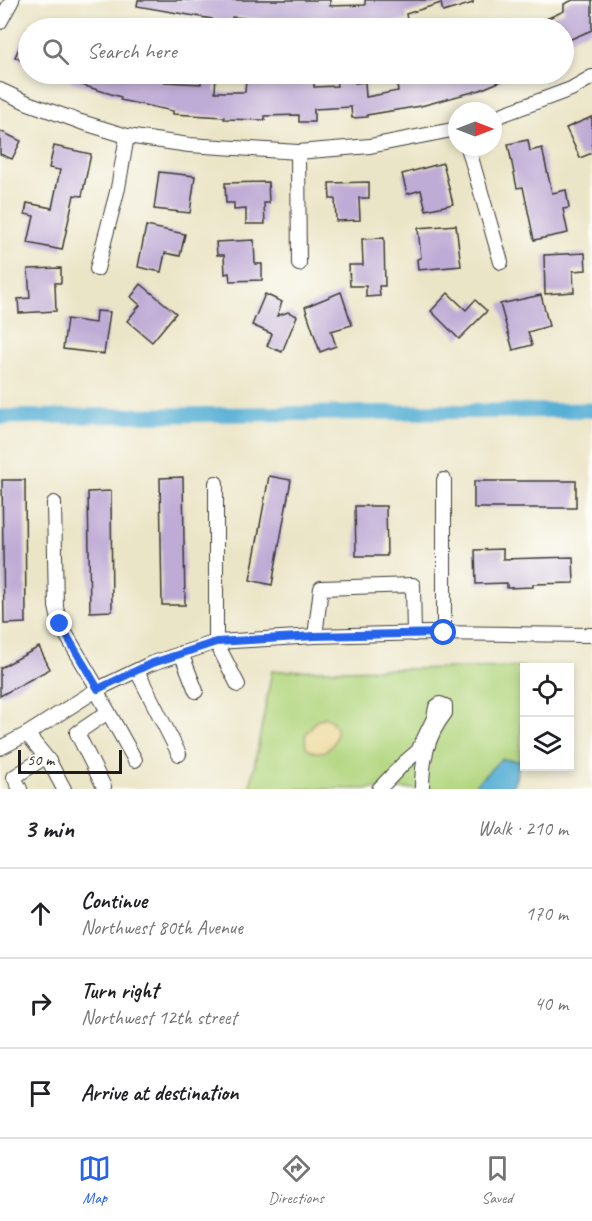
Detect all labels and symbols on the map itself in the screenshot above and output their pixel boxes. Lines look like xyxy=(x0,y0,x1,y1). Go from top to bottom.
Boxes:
north arrow xyxy=(448,102,502,156)
route end xyxy=(46,610,72,636)
route start xyxy=(430,619,456,645)
scale bar xyxy=(18,747,122,774)

